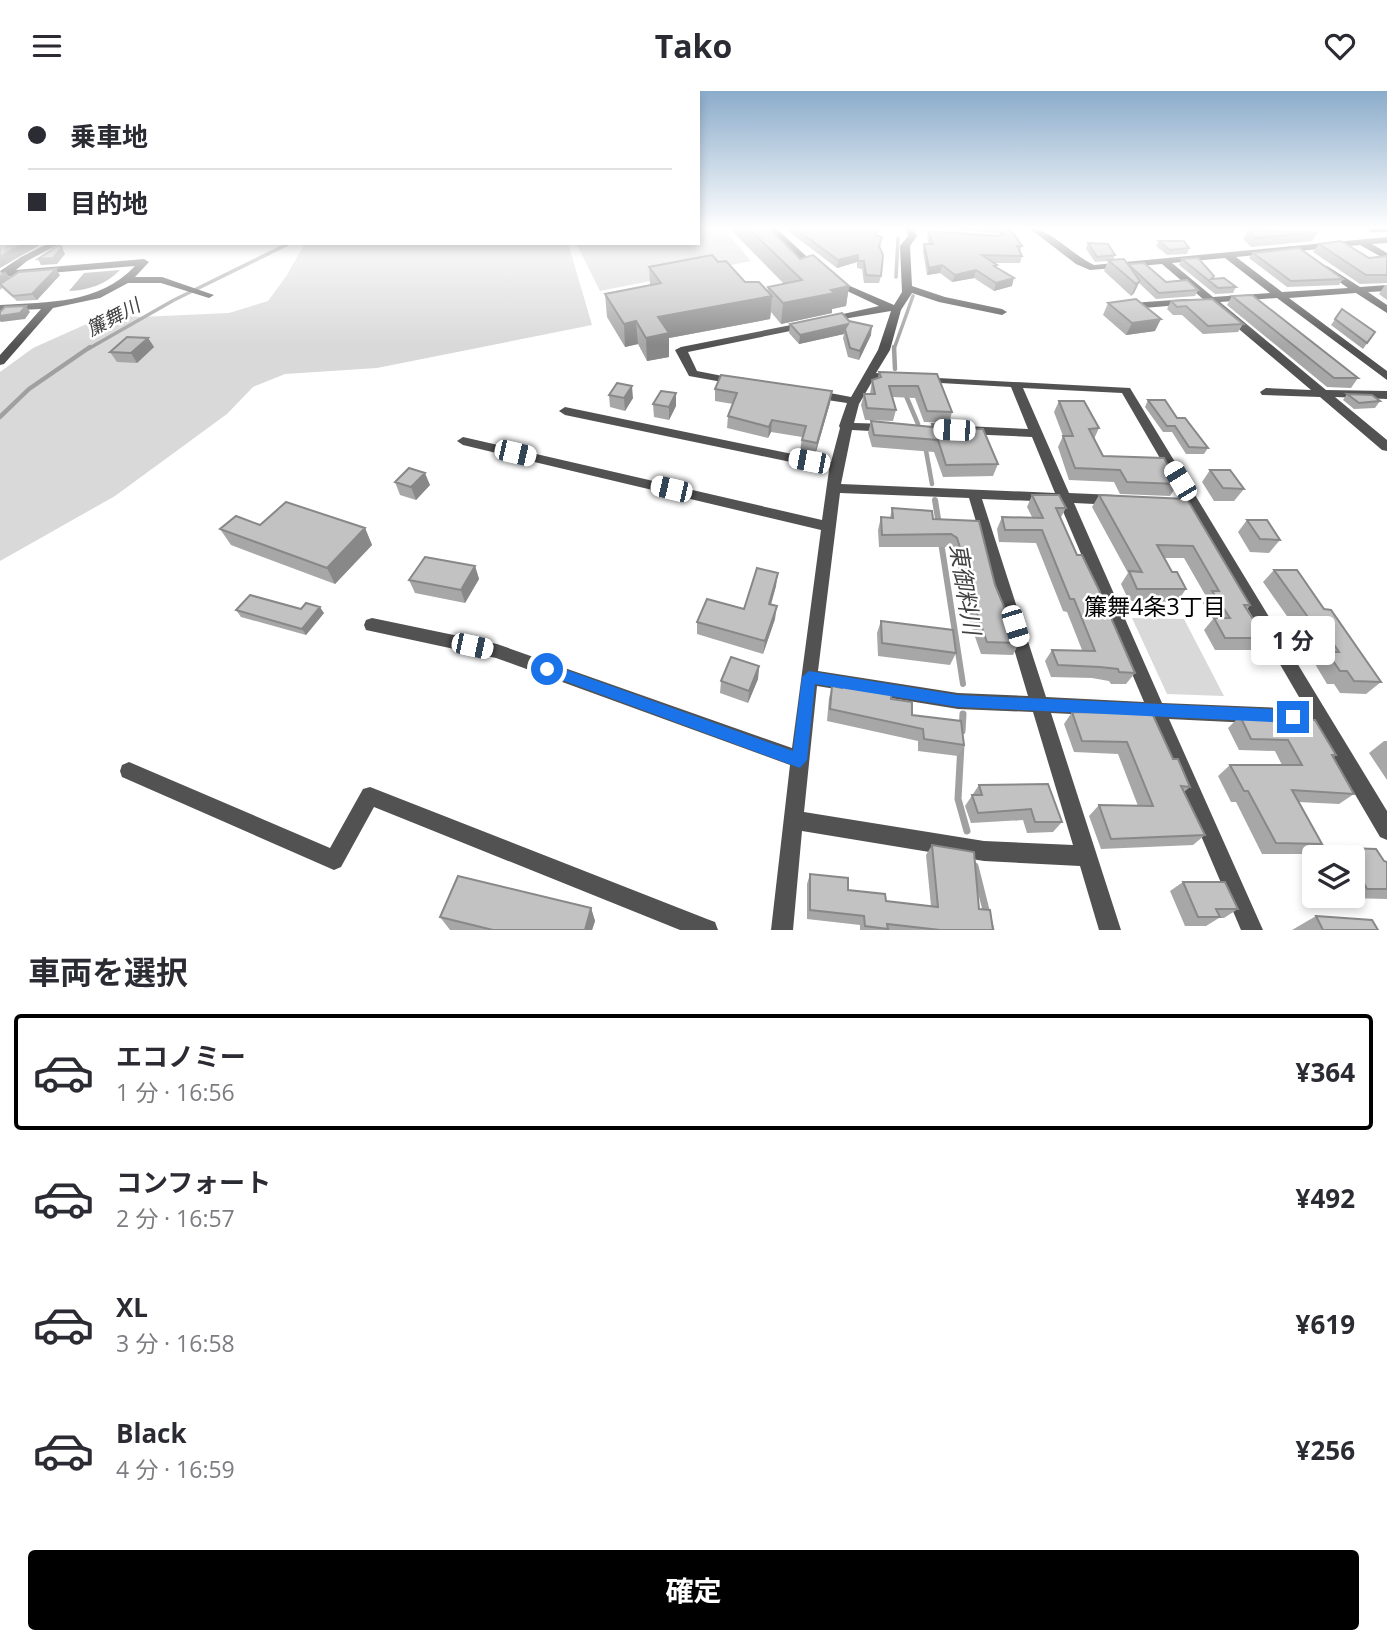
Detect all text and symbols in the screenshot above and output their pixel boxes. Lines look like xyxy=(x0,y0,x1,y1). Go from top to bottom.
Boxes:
text: Tako xyxy=(655,24,732,67)
icon: menu xyxy=(28,27,66,65)
icon: heart xyxy=(1321,27,1359,65)
text: 乗車地 xyxy=(70,118,148,154)
text: 目的地 xyxy=(70,185,148,221)
water label: 簾舞川 xyxy=(82,291,146,342)
car xyxy=(933,419,976,441)
car xyxy=(493,438,538,468)
car xyxy=(787,447,832,475)
car xyxy=(1161,458,1200,504)
car xyxy=(649,474,694,504)
water label: 東御料川 xyxy=(943,541,989,640)
district label: 簾舞4条3丁目 xyxy=(1084,590,1226,622)
car xyxy=(999,603,1032,649)
callout: 1 分 xyxy=(1251,615,1335,665)
text: 1 分 xyxy=(1272,624,1314,656)
car xyxy=(450,631,495,661)
route start xyxy=(531,653,563,685)
route end xyxy=(1277,701,1309,733)
map controls xyxy=(1302,845,1365,908)
button: layers xyxy=(1302,845,1365,908)
text: 車両を選択 xyxy=(28,950,188,993)
text: エコノミー xyxy=(116,1038,246,1074)
icon: car xyxy=(32,1041,95,1104)
text: ¥364 xyxy=(1296,1054,1355,1090)
text: 1 分 · 16:56 xyxy=(116,1076,235,1108)
text: コンフォート xyxy=(116,1164,271,1200)
icon: car xyxy=(32,1167,95,1230)
text: ¥492 xyxy=(1296,1180,1355,1216)
text: 2 分 · 16:57 xyxy=(116,1202,235,1234)
text: XL xyxy=(116,1289,148,1325)
icon: car xyxy=(32,1293,95,1356)
text: ¥619 xyxy=(1296,1306,1355,1342)
text: 3 分 · 16:58 xyxy=(116,1327,235,1359)
text: Black xyxy=(116,1415,187,1451)
icon: car xyxy=(32,1419,95,1482)
text: ¥256 xyxy=(1296,1432,1355,1468)
text: 4 分 · 16:59 xyxy=(116,1453,235,1485)
button: 確定 xyxy=(28,1550,1359,1630)

